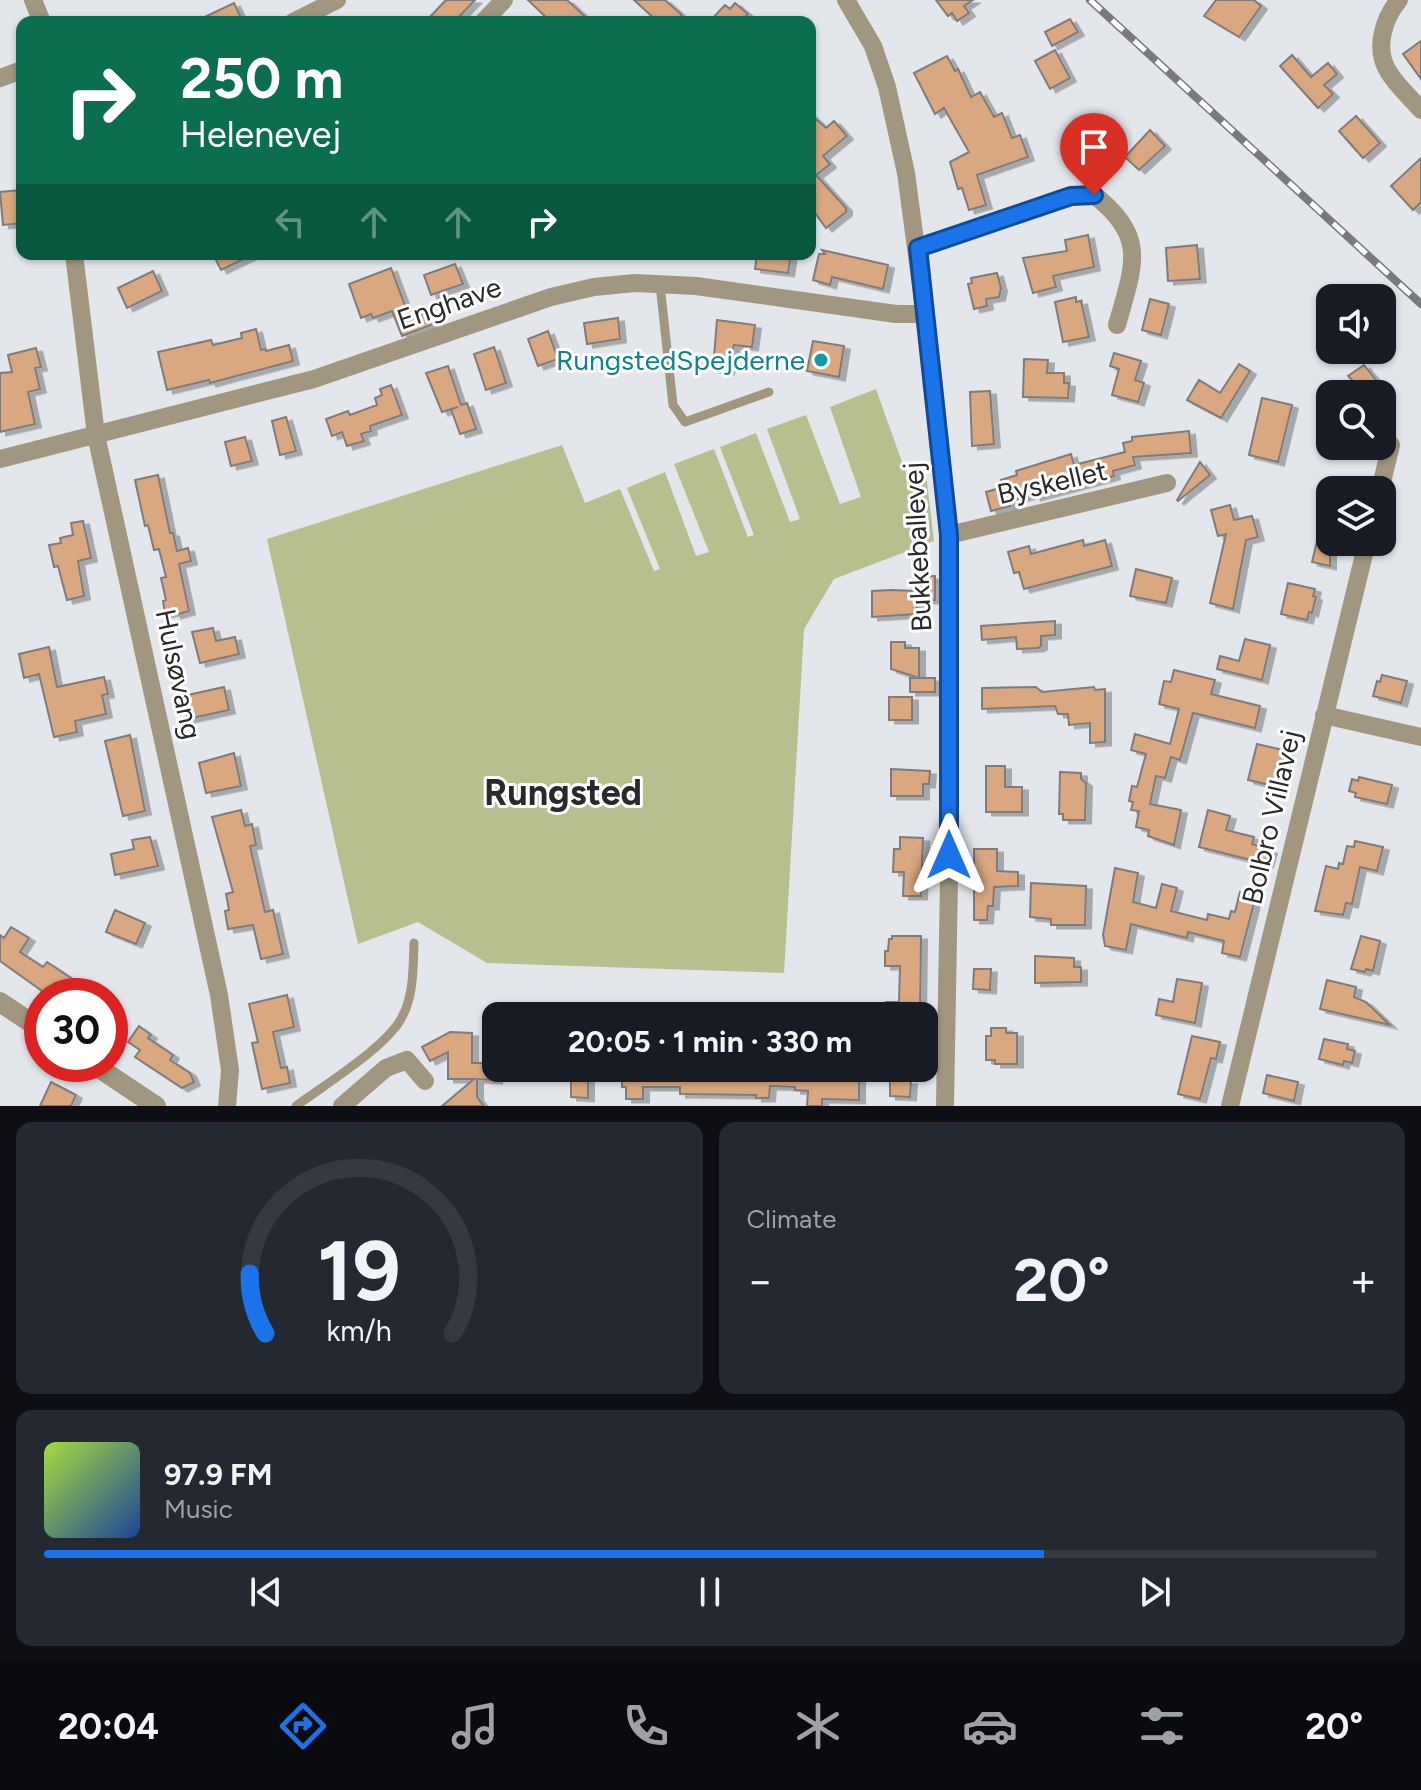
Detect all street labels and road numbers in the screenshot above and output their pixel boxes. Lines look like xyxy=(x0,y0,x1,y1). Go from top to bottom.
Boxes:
street label: Enghave xyxy=(392,269,506,337)
street label: Byskellet xyxy=(994,453,1110,511)
street label: Bukkeballevej xyxy=(896,461,938,633)
street label: Hulsøvang xyxy=(149,606,209,742)
street label: Bolbro Villavej xyxy=(1234,727,1308,907)

